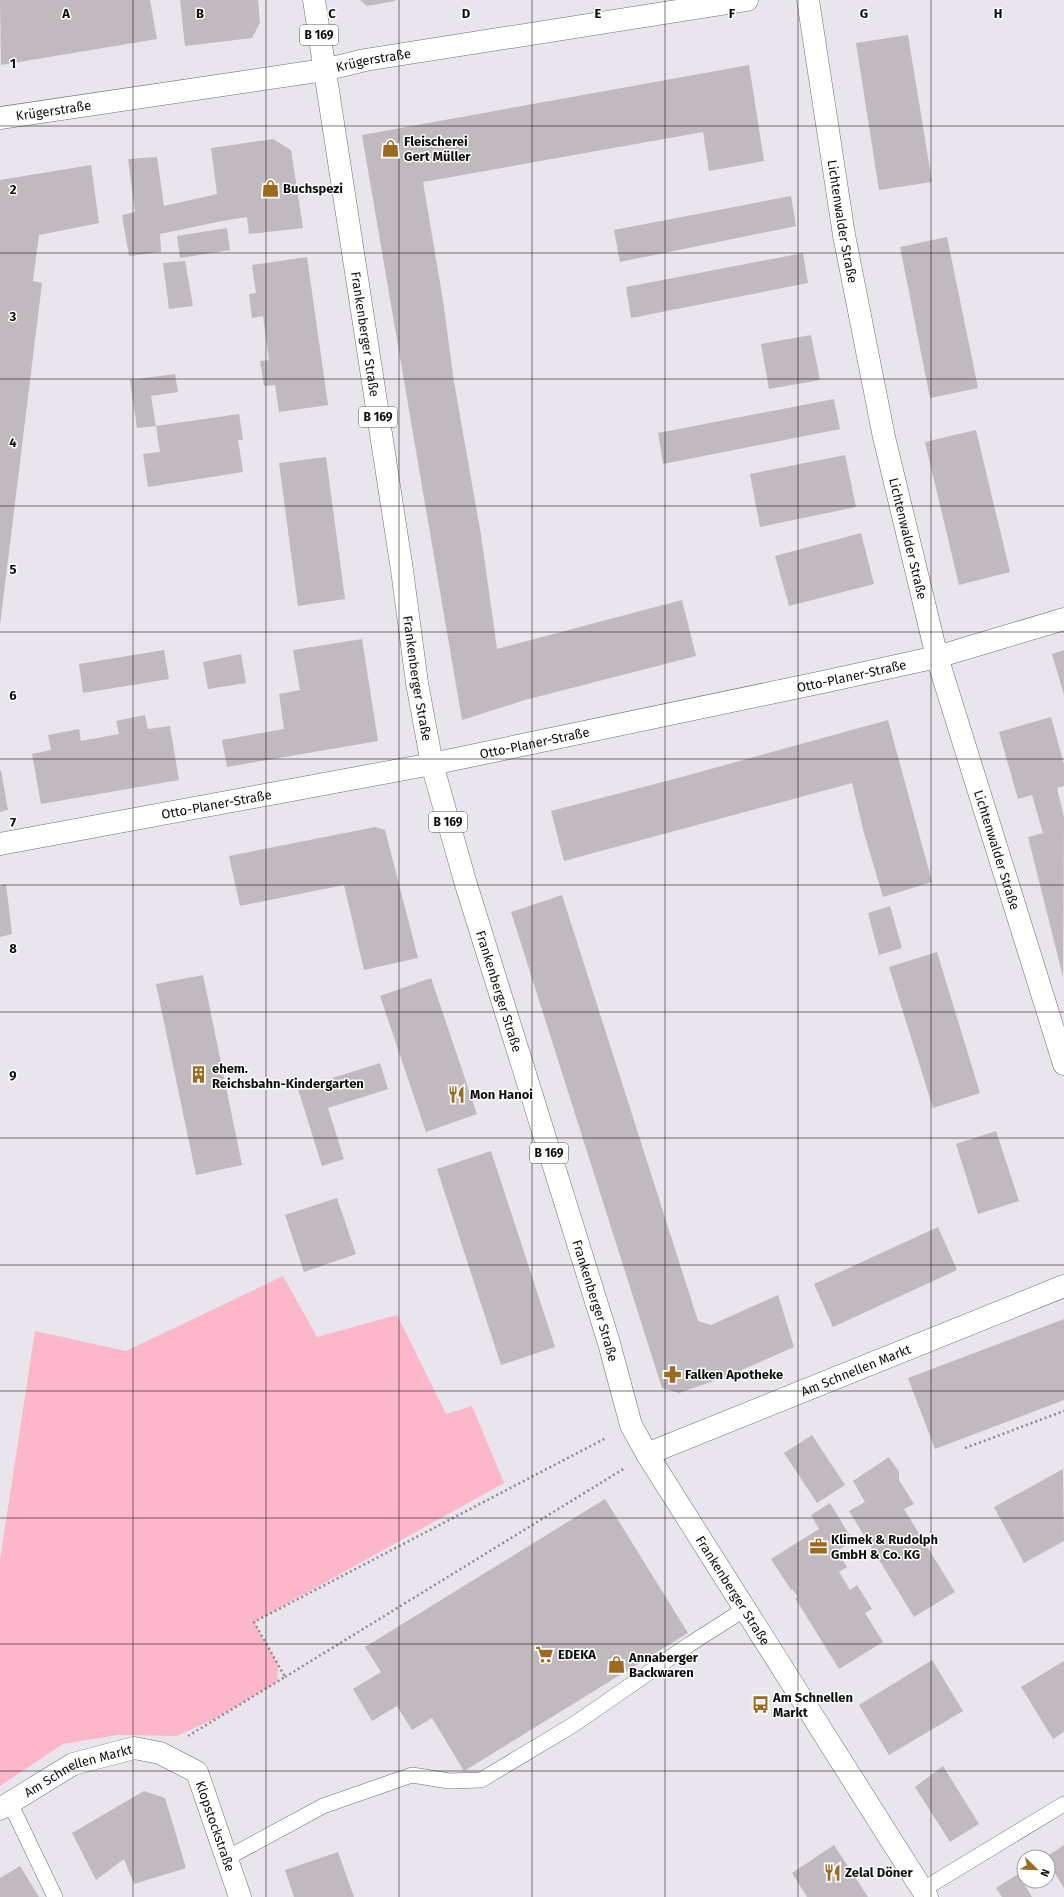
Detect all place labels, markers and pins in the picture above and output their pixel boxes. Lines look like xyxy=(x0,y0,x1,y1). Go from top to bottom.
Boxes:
place label: Fleischerei Gert Müller xyxy=(404,134,471,164)
shop icon: Fleischerei Gert Müller xyxy=(381,138,401,158)
shop icon: Buchspezi xyxy=(260,178,280,198)
place label: Buchspezi xyxy=(283,181,343,196)
place label: ehem. Reichsbahn-Kindergarten xyxy=(212,1061,364,1091)
building icon: ehem. Reichsbahn-Kindergarten xyxy=(189,1065,209,1085)
restaurant icon: Mon Hanoi xyxy=(447,1084,467,1104)
place label: Mon Hanoi xyxy=(470,1087,533,1102)
pharmacy icon: Falken Apotheke xyxy=(662,1364,682,1384)
place label: Falken Apotheke xyxy=(685,1367,783,1382)
place label: Klimek & Rudolph GmbH & Co. KG xyxy=(831,1532,938,1562)
office icon: Klimek & Rudolph GmbH & Co. KG xyxy=(808,1536,828,1556)
supermarket icon: EDEKA xyxy=(535,1644,555,1664)
place label: EDEKA xyxy=(558,1647,596,1662)
place label: Annaberger Backwaren xyxy=(628,1650,699,1680)
shop icon: Annaberger Backwaren xyxy=(606,1654,626,1674)
place label: Am Schnellen Markt xyxy=(772,1690,853,1720)
bus stop icon: Am Schnellen Markt xyxy=(750,1694,770,1714)
restaurant icon: Zelal Döner xyxy=(822,1862,842,1882)
place label: Zelal Döner xyxy=(845,1865,913,1880)

